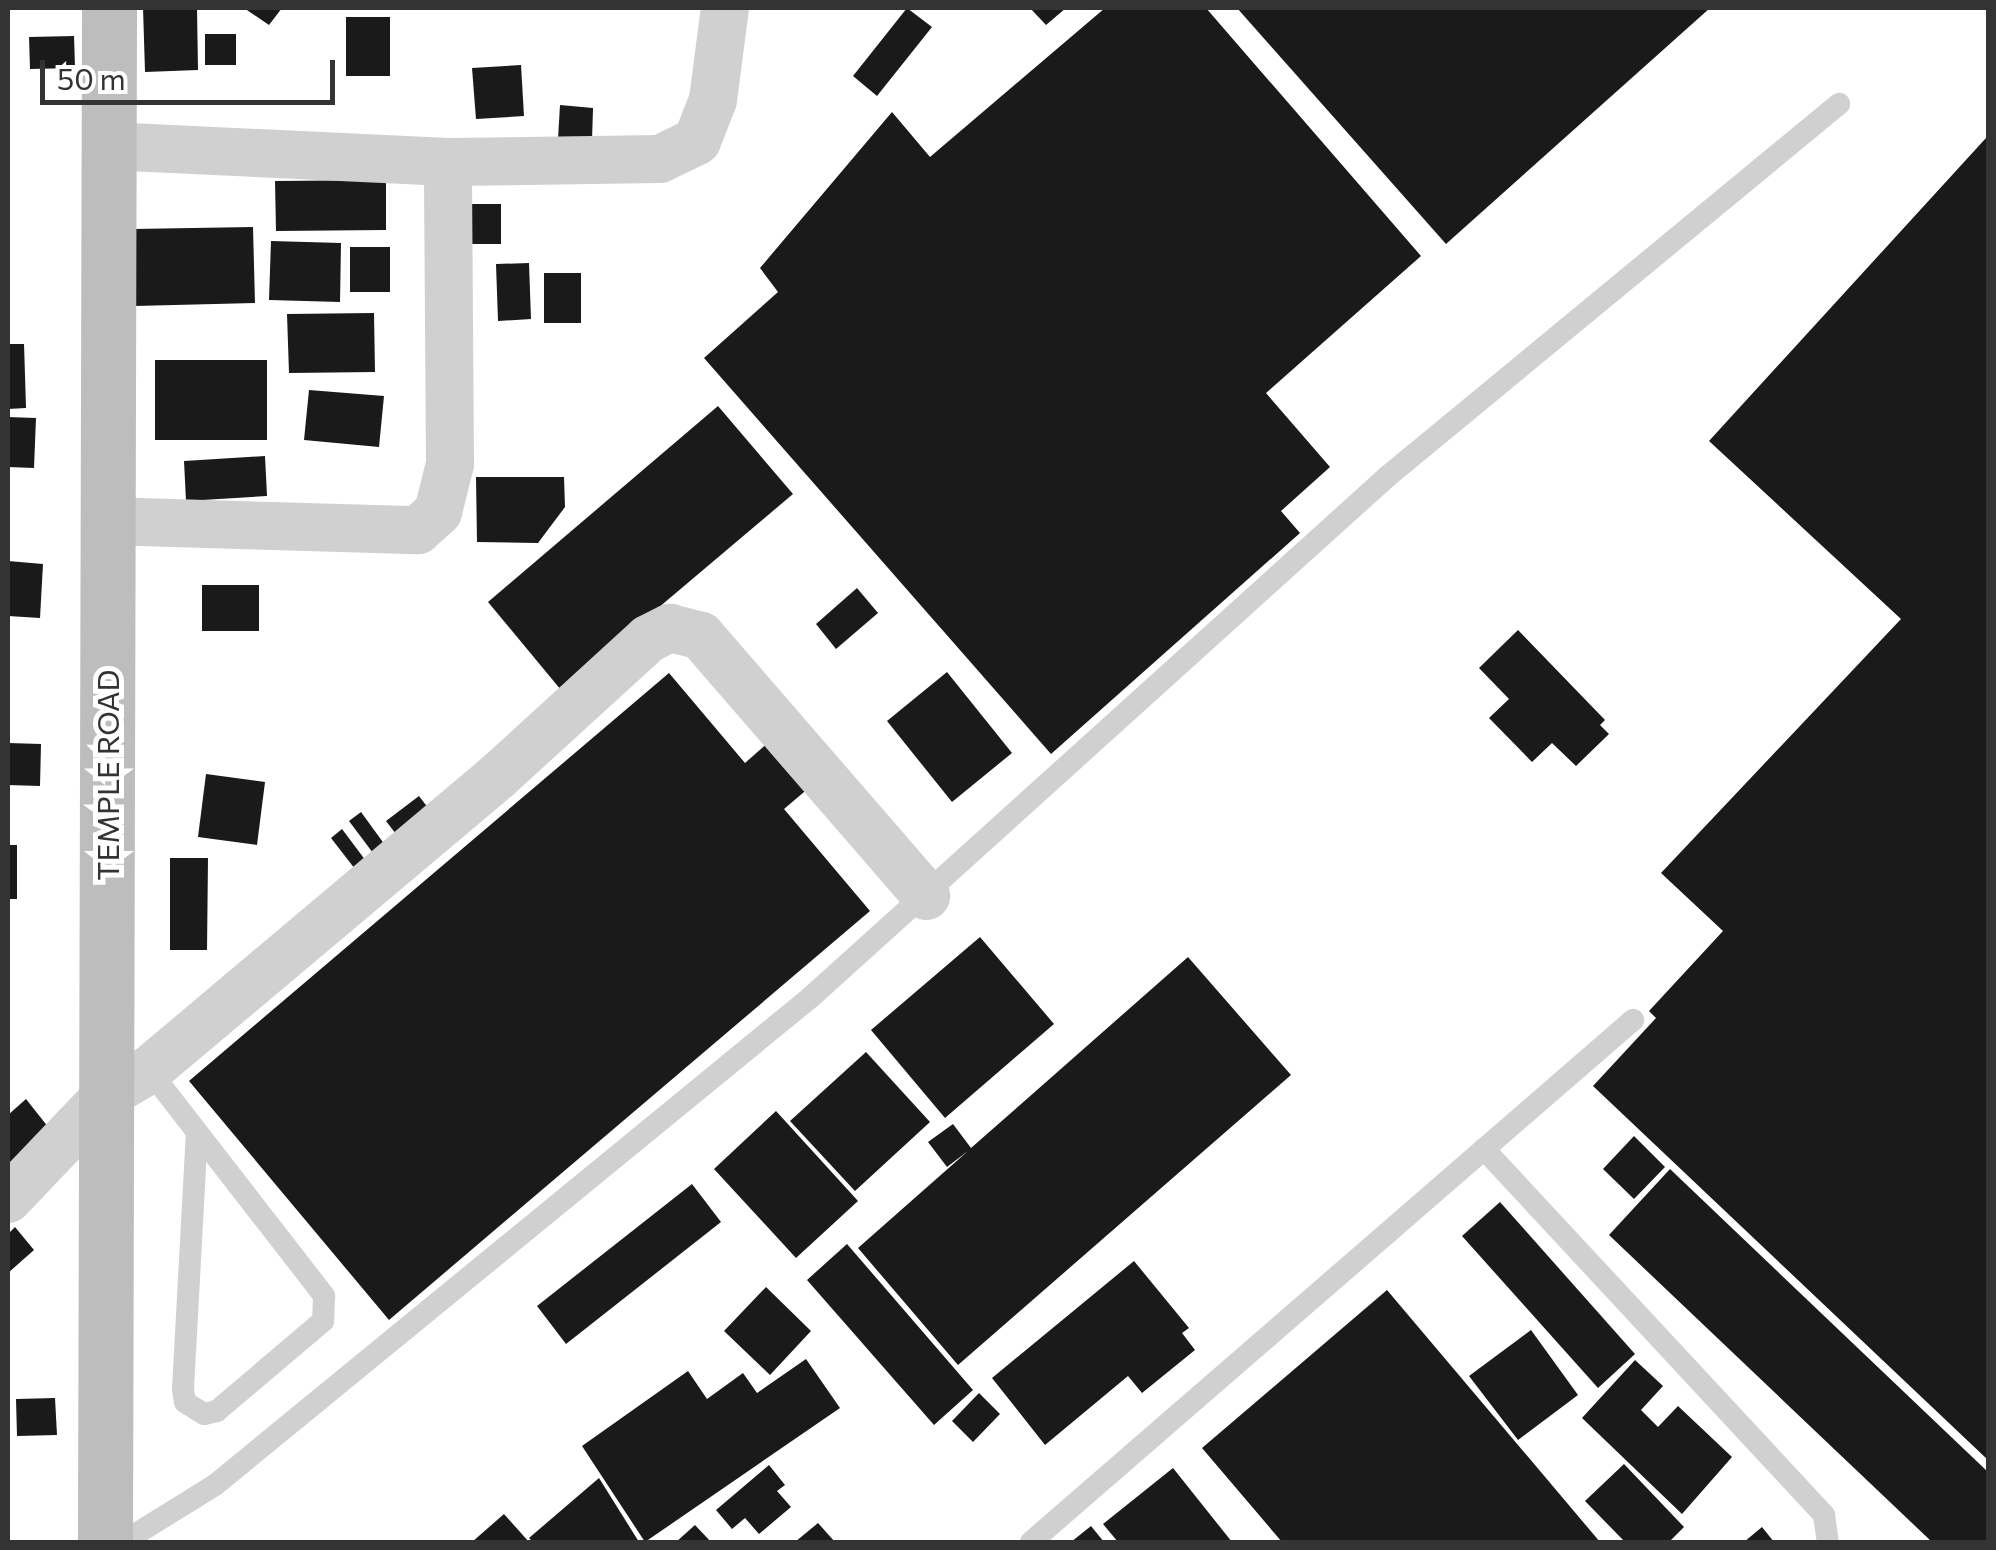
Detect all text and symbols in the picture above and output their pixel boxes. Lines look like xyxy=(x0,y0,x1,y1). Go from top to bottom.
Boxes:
scale bar xyxy=(45,40,340,102)
text: 50 m xyxy=(57,59,126,96)
street label: TEMPLE ROAD xyxy=(89,669,125,881)

